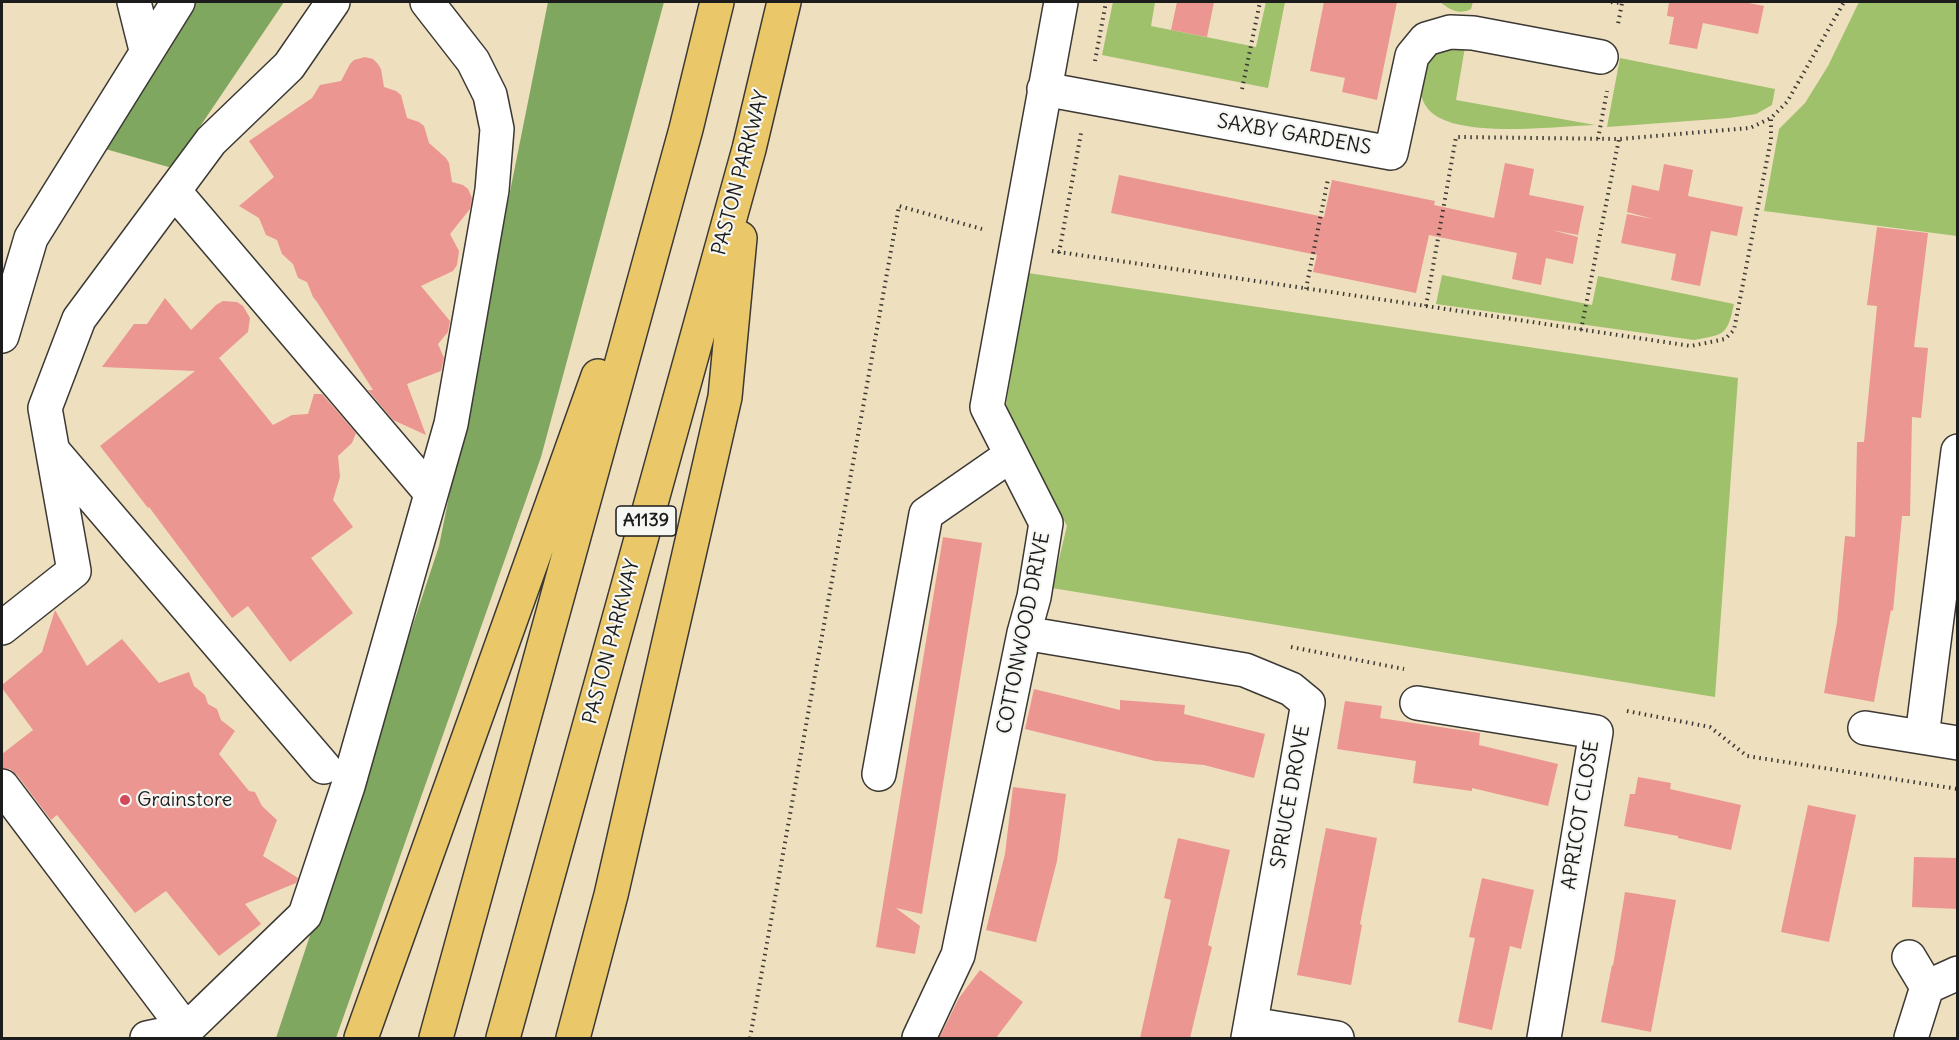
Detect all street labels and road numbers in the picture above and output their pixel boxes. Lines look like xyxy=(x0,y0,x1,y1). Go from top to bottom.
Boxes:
street label: PASTON PARKWAY xyxy=(707,88,775,258)
street label: SAXBY GARDENS xyxy=(1215,110,1373,160)
road number: A1139 xyxy=(616,506,676,536)
street label: COTTONWOOD DRIVE xyxy=(993,530,1055,736)
street label: PASTON PARKWAY xyxy=(578,557,646,727)
street label: SPRUCE DROVE xyxy=(1267,723,1315,871)
street label: APRICOT CLOSE xyxy=(1557,739,1605,891)

